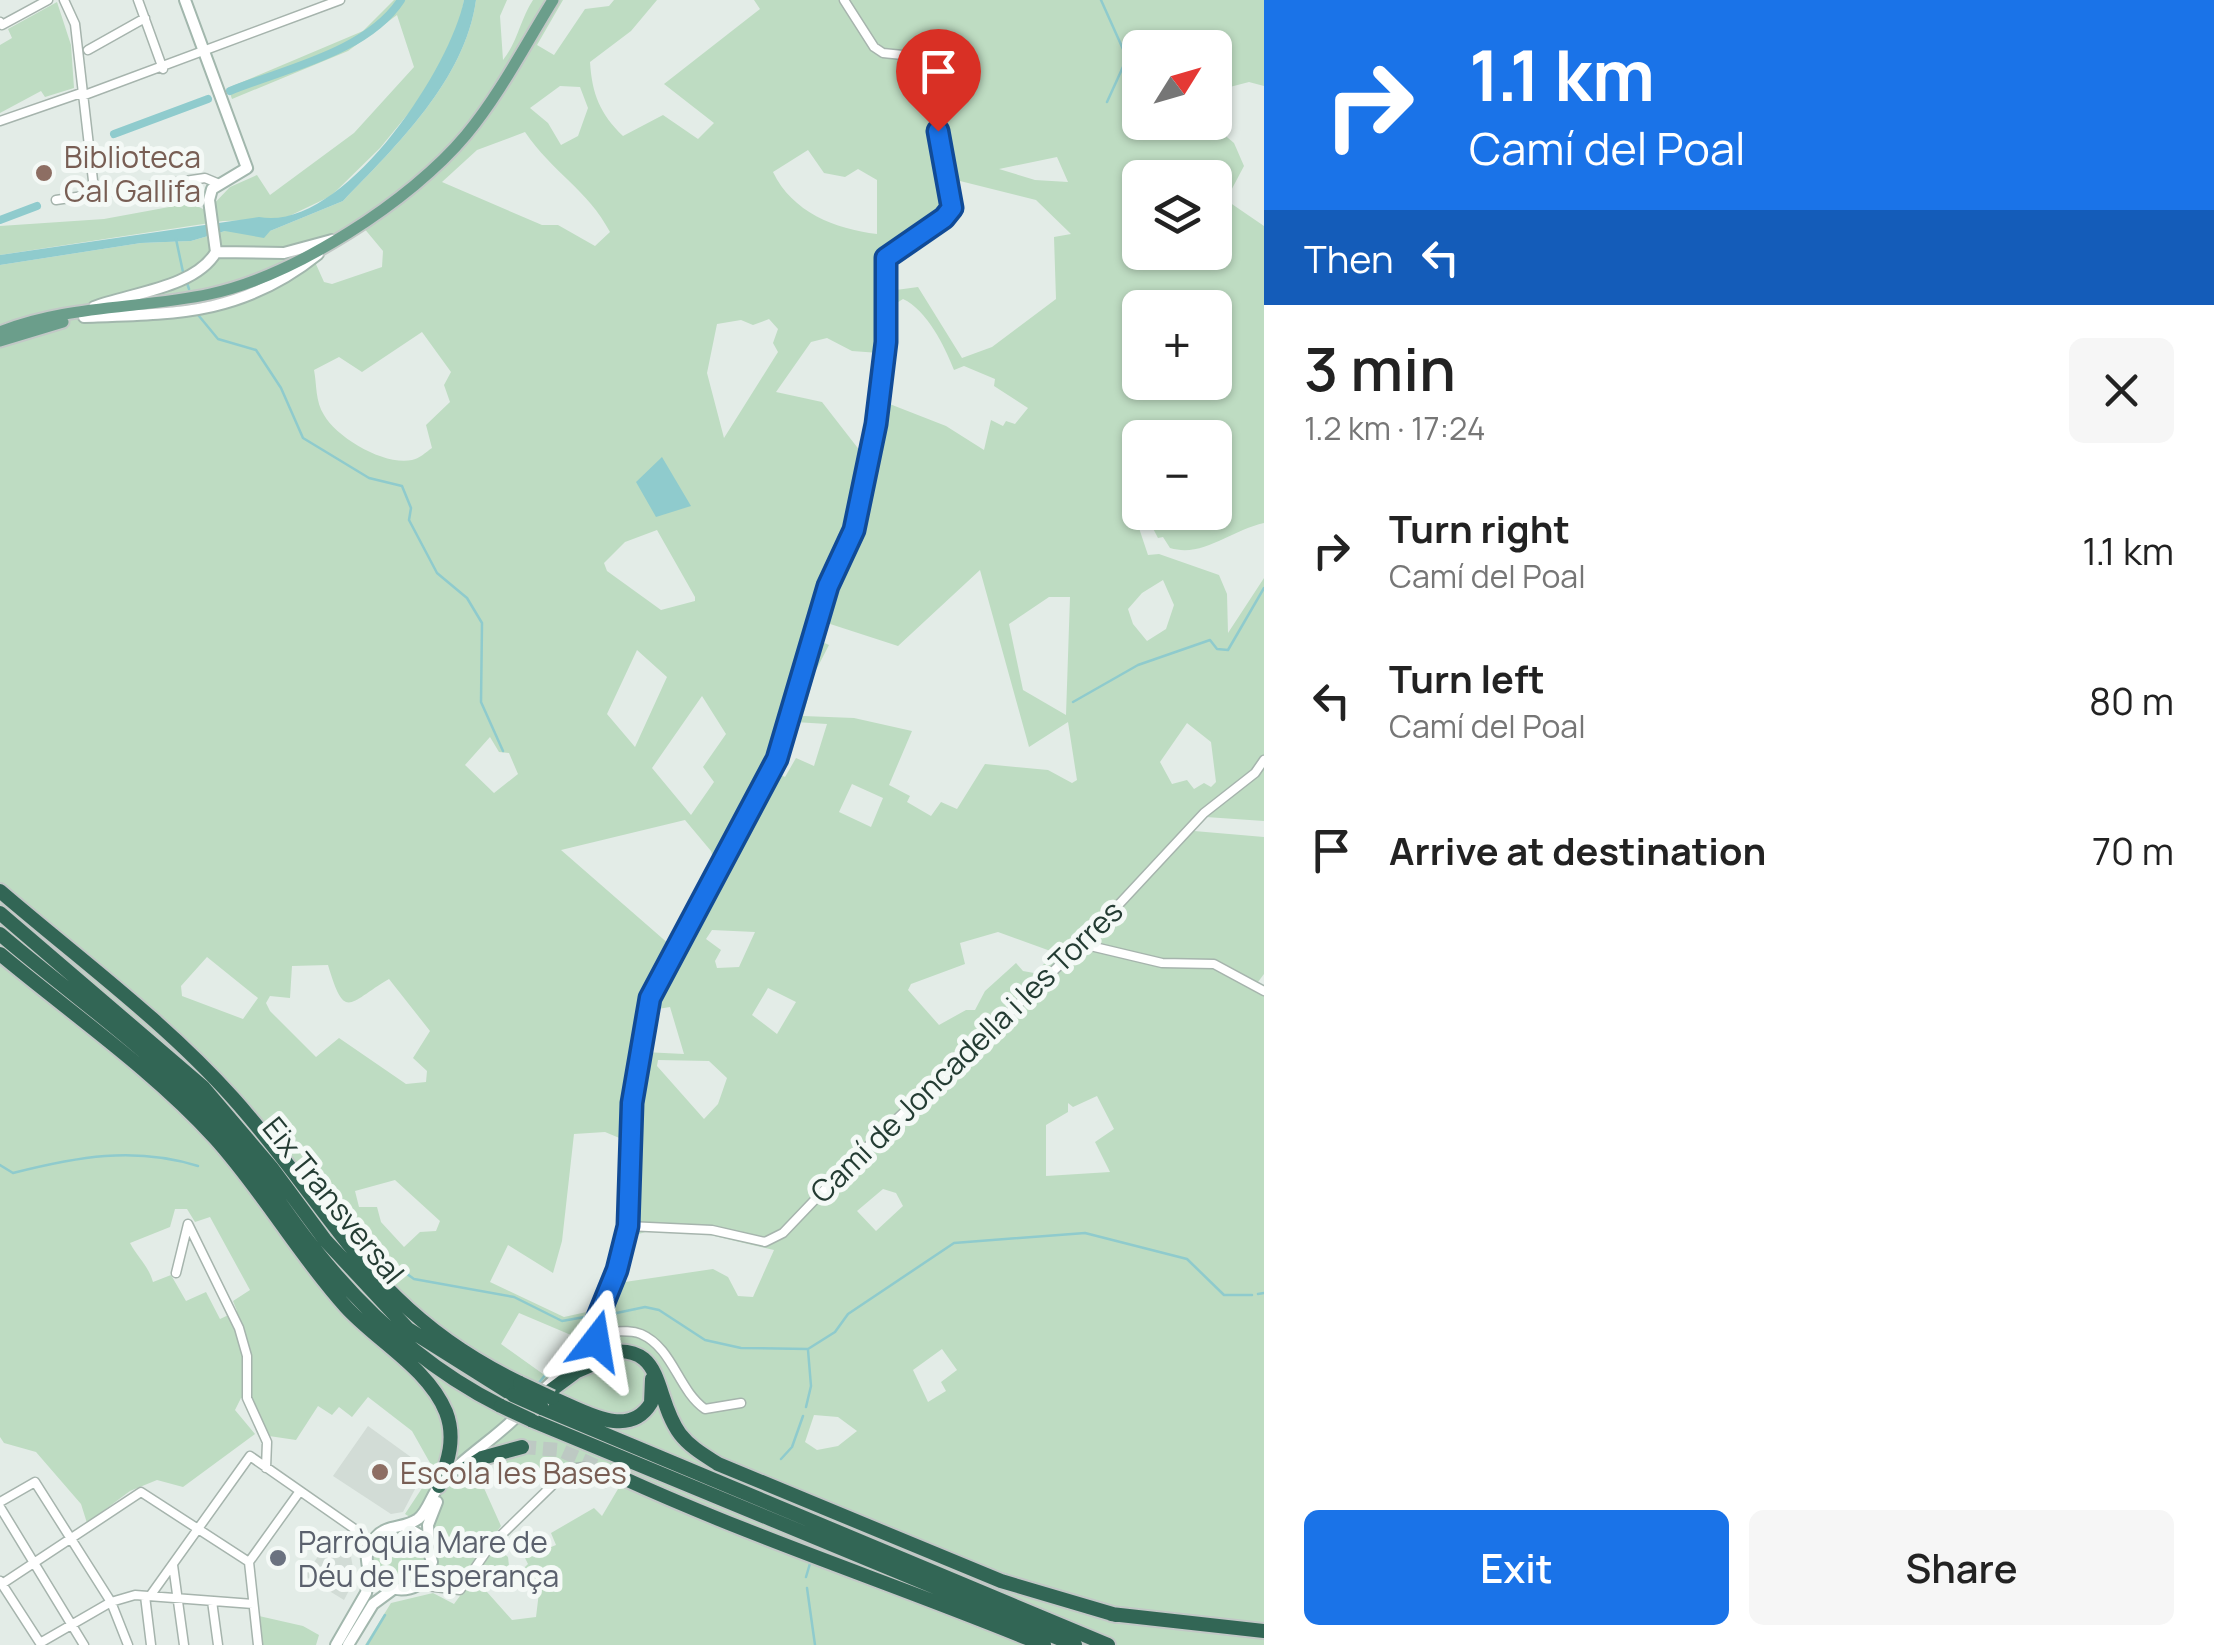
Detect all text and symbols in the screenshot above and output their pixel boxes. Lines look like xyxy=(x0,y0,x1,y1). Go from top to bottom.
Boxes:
text: 1.1 km xyxy=(1469,26,1655,122)
pin xyxy=(896,29,981,132)
north arrow xyxy=(1122,30,1232,140)
map controls xyxy=(1122,30,1232,530)
icon: right xyxy=(1304,40,1434,170)
icon: arrive xyxy=(911,44,966,99)
text: Camí del Poal xyxy=(1469,117,1746,179)
place label: Biblioteca Cal Gallifa xyxy=(64,136,201,211)
button: layers xyxy=(1122,160,1232,270)
marker: Biblioteca Cal Gallifa xyxy=(33,162,55,184)
icon: left xyxy=(1413,230,1468,285)
text: Then xyxy=(1304,232,1393,284)
button: + xyxy=(1122,290,1232,400)
text: 3 min xyxy=(1304,327,1456,409)
button: close xyxy=(2069,338,2174,443)
text: 1.2 km · 17:24 xyxy=(1304,406,1486,450)
button: − xyxy=(1122,420,1232,530)
text: Turn right xyxy=(1389,502,1570,554)
icon: right xyxy=(1304,523,1359,578)
text: 1.1 km xyxy=(2082,524,2174,576)
text: Camí del Poal xyxy=(1389,554,1586,598)
text: Turn left xyxy=(1389,652,1545,704)
icon: left xyxy=(1304,673,1359,728)
text: 80 m xyxy=(2089,674,2174,726)
text: Camí del Poal xyxy=(1389,704,1586,748)
icon: arrive xyxy=(1304,823,1359,878)
text: Arrive at destination xyxy=(1389,824,1766,876)
text: 70 m xyxy=(2092,824,2174,876)
street label: Camí de Joncadella i les Torres xyxy=(801,891,1131,1211)
street label: Eix Transversal xyxy=(254,1108,414,1292)
position arrow xyxy=(544,1289,648,1393)
place label: Escola les Bases xyxy=(400,1452,627,1493)
marker: Escola les Bases xyxy=(369,1461,391,1483)
button: Exit xyxy=(1304,1510,1729,1625)
button: Share xyxy=(1749,1510,2174,1625)
place label: Parròquia Mare de Déu de l'Esperança xyxy=(298,1521,559,1596)
marker: Parròquia Mare de Déu de l'Esperança xyxy=(267,1547,289,1569)

